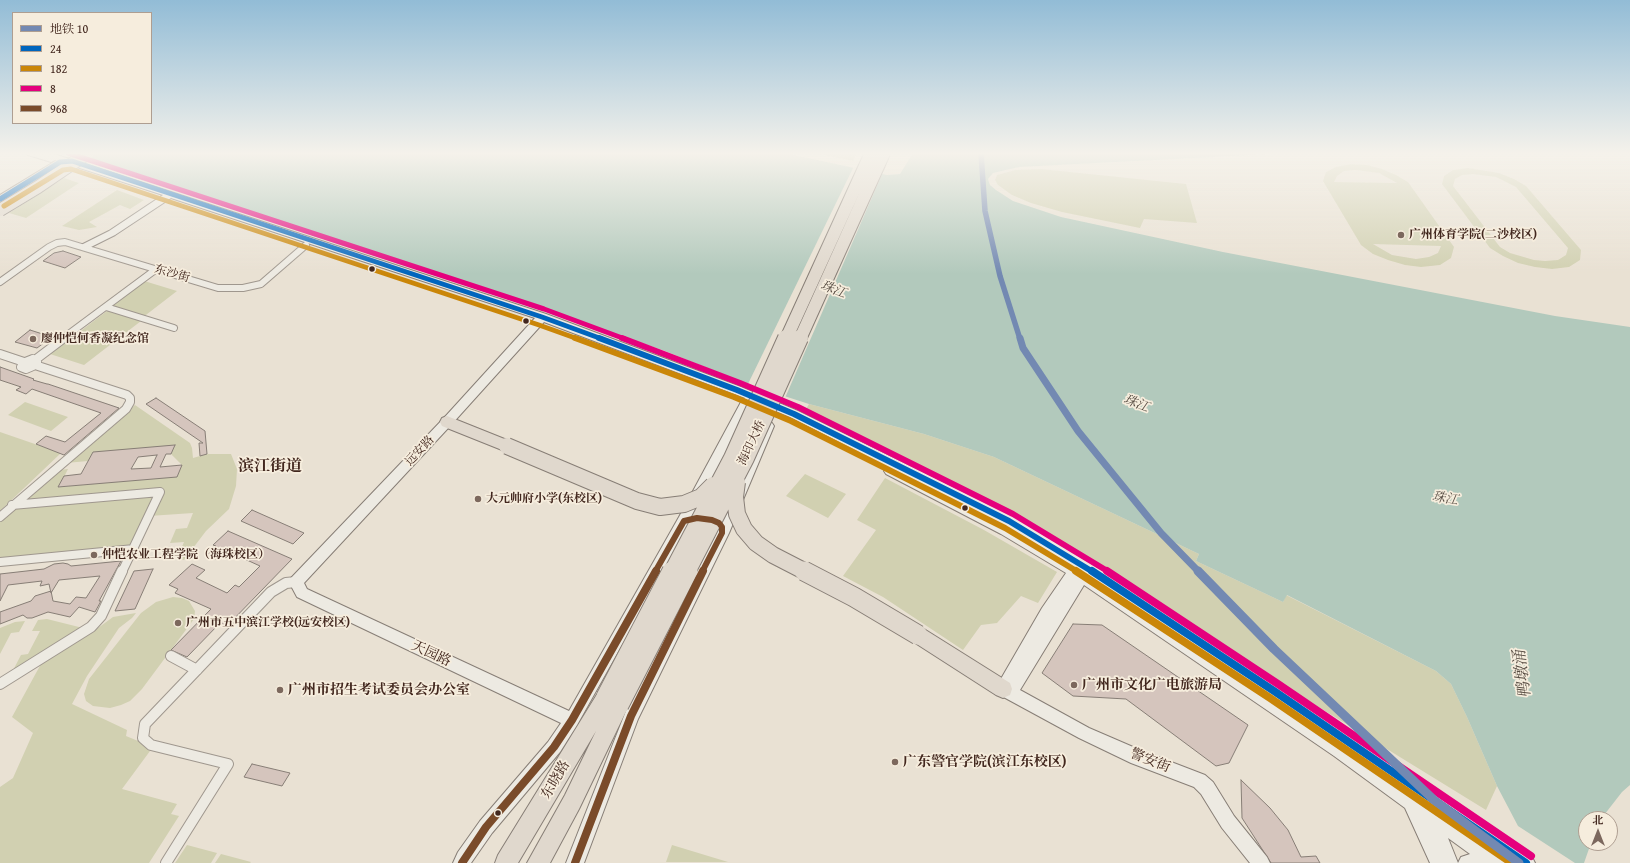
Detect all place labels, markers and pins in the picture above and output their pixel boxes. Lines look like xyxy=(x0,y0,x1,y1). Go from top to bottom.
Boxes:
place label: 广州体育学院(二沙校区) xyxy=(1409,228,1537,242)
marker: 广州体育学院(二沙校区) xyxy=(1396,230,1406,240)
unlabelled marker xyxy=(367,264,377,274)
unlabelled marker xyxy=(521,316,531,326)
place label: 廖仲恺何香凝纪念馆 xyxy=(41,332,149,346)
marker: 廖仲恺何香凝纪念馆 xyxy=(28,334,38,344)
place label: 大元帅府小学(东校区) xyxy=(486,492,602,506)
marker: 大元帅府小学(东校区) xyxy=(473,494,483,504)
unlabelled marker xyxy=(960,503,970,513)
place label: 仲恺农业工程学院（海珠校区） xyxy=(102,548,270,562)
marker: 仲恺农业工程学院（海珠校区） xyxy=(89,550,99,560)
place label: 广州市五中滨江学校(远安校区) xyxy=(186,616,350,630)
marker: 广州市五中滨江学校(远安校区) xyxy=(173,618,183,628)
place label: 广州市文化广电旅游局 xyxy=(1082,677,1222,693)
marker: 广州市文化广电旅游局 xyxy=(1069,680,1079,690)
place label: 广州市招生考试委员会办公室 xyxy=(288,682,470,698)
marker: 广州市招生考试委员会办公室 xyxy=(275,685,285,695)
place label: 广东警官学院(滨江东校区) xyxy=(903,754,1066,770)
marker: 广东警官学院(滨江东校区) xyxy=(890,757,900,767)
unlabelled marker xyxy=(493,808,503,818)

